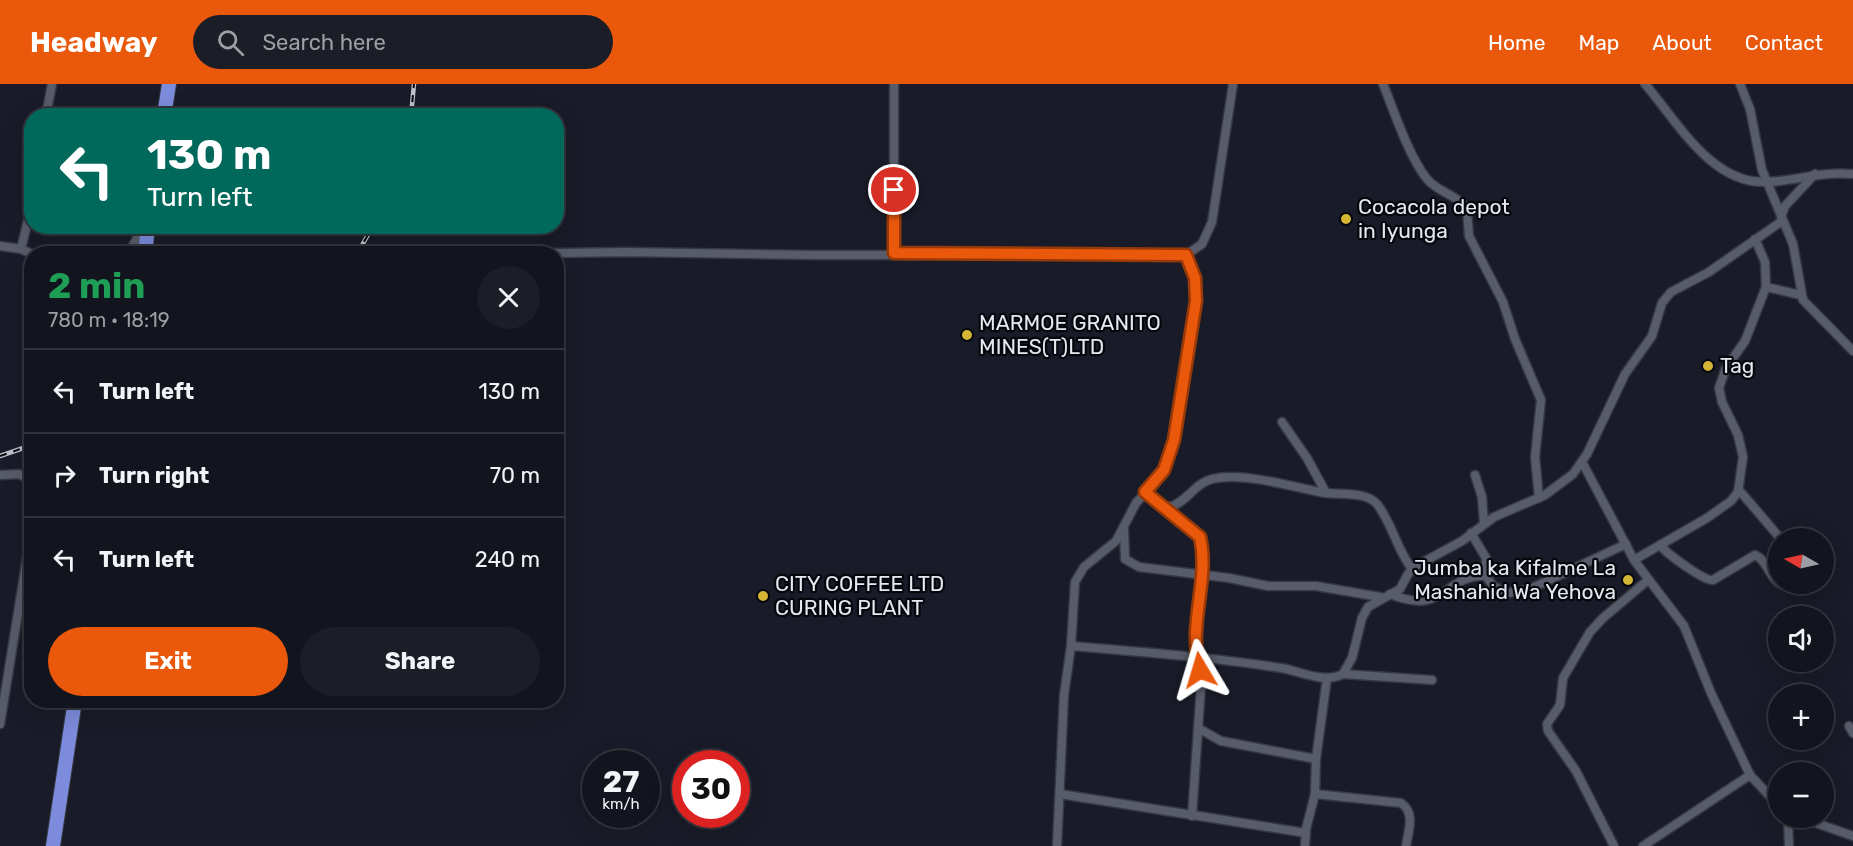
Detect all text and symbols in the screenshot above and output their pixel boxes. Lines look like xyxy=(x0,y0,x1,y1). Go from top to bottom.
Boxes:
search box xyxy=(193,15,613,69)
text: Headway xyxy=(30,26,157,59)
icon: search xyxy=(214,26,247,59)
text: Search here xyxy=(262,29,386,56)
text: Home xyxy=(1488,30,1545,55)
text: Map xyxy=(1578,30,1619,55)
text: About xyxy=(1652,30,1712,55)
text: Contact xyxy=(1745,30,1823,55)
text: 130 m xyxy=(147,130,272,180)
icon: left xyxy=(48,132,126,210)
pin xyxy=(868,164,919,215)
icon: arrive xyxy=(877,173,910,206)
text: Turn left xyxy=(147,181,252,213)
place label: Cocacola depot in Iyunga xyxy=(1358,194,1510,243)
marker: Cocacola depot in Iyunga xyxy=(1339,212,1353,226)
text: 2 min xyxy=(48,264,146,307)
button: close xyxy=(477,266,540,329)
text: 780 m · 18:19 xyxy=(48,308,170,332)
place label: MARMOE GRANITO MINES(T)LTD xyxy=(979,310,1161,359)
marker: MARMOE GRANITO MINES(T)LTD xyxy=(960,328,974,342)
place label: Tag xyxy=(1720,353,1754,378)
marker: Tag xyxy=(1701,359,1715,373)
icon: left xyxy=(48,375,81,408)
text: Turn left xyxy=(99,378,194,405)
text: 130 m xyxy=(478,378,540,405)
icon: right xyxy=(48,459,81,492)
text: Turn right xyxy=(99,462,209,489)
text: 70 m xyxy=(490,462,540,489)
north arrow xyxy=(1768,528,1834,594)
map controls xyxy=(1768,528,1834,828)
icon: left xyxy=(48,543,81,576)
text: Turn left xyxy=(99,546,194,573)
text: 240 m xyxy=(475,546,540,573)
place label: Jumba ka Kifalme La Mashahid Wa Yehova xyxy=(1414,555,1616,604)
place label: CITY COFFEE LTD CURING PLANT xyxy=(775,571,944,620)
marker: Jumba ka Kifalme La Mashahid Wa Yehova xyxy=(1621,573,1635,587)
marker: CITY COFFEE LTD CURING PLANT xyxy=(756,589,770,603)
button: sound xyxy=(1768,606,1834,672)
button: Exit xyxy=(48,627,288,696)
button: Share xyxy=(300,627,540,696)
position arrow xyxy=(1168,638,1232,702)
button: + xyxy=(1768,684,1834,750)
speed limit sign: 30 xyxy=(672,750,750,828)
button: − xyxy=(1768,762,1834,828)
text: 27 xyxy=(603,764,639,800)
text: km/h xyxy=(602,795,640,813)

